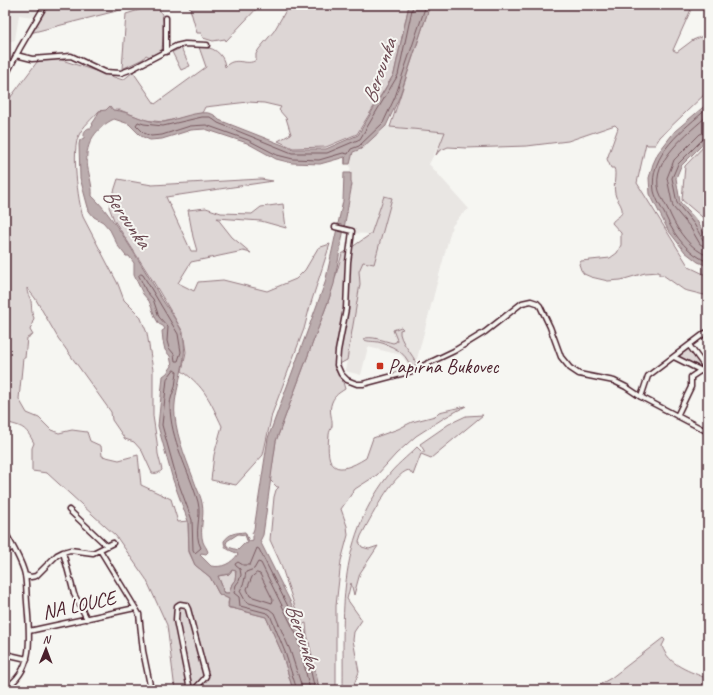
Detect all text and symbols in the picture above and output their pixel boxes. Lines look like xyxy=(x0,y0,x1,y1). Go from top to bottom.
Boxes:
water label: Berounka xyxy=(356,33,403,107)
water label: Berounka xyxy=(97,183,158,254)
place label: Papírna Bukovec xyxy=(388,354,500,379)
marker: Papírna Bukovec xyxy=(375,361,385,371)
street label: NA LOUCE xyxy=(40,585,120,625)
water label: Berounka xyxy=(280,600,327,674)
north arrow xyxy=(26,629,66,669)
text: N xyxy=(43,632,52,646)

